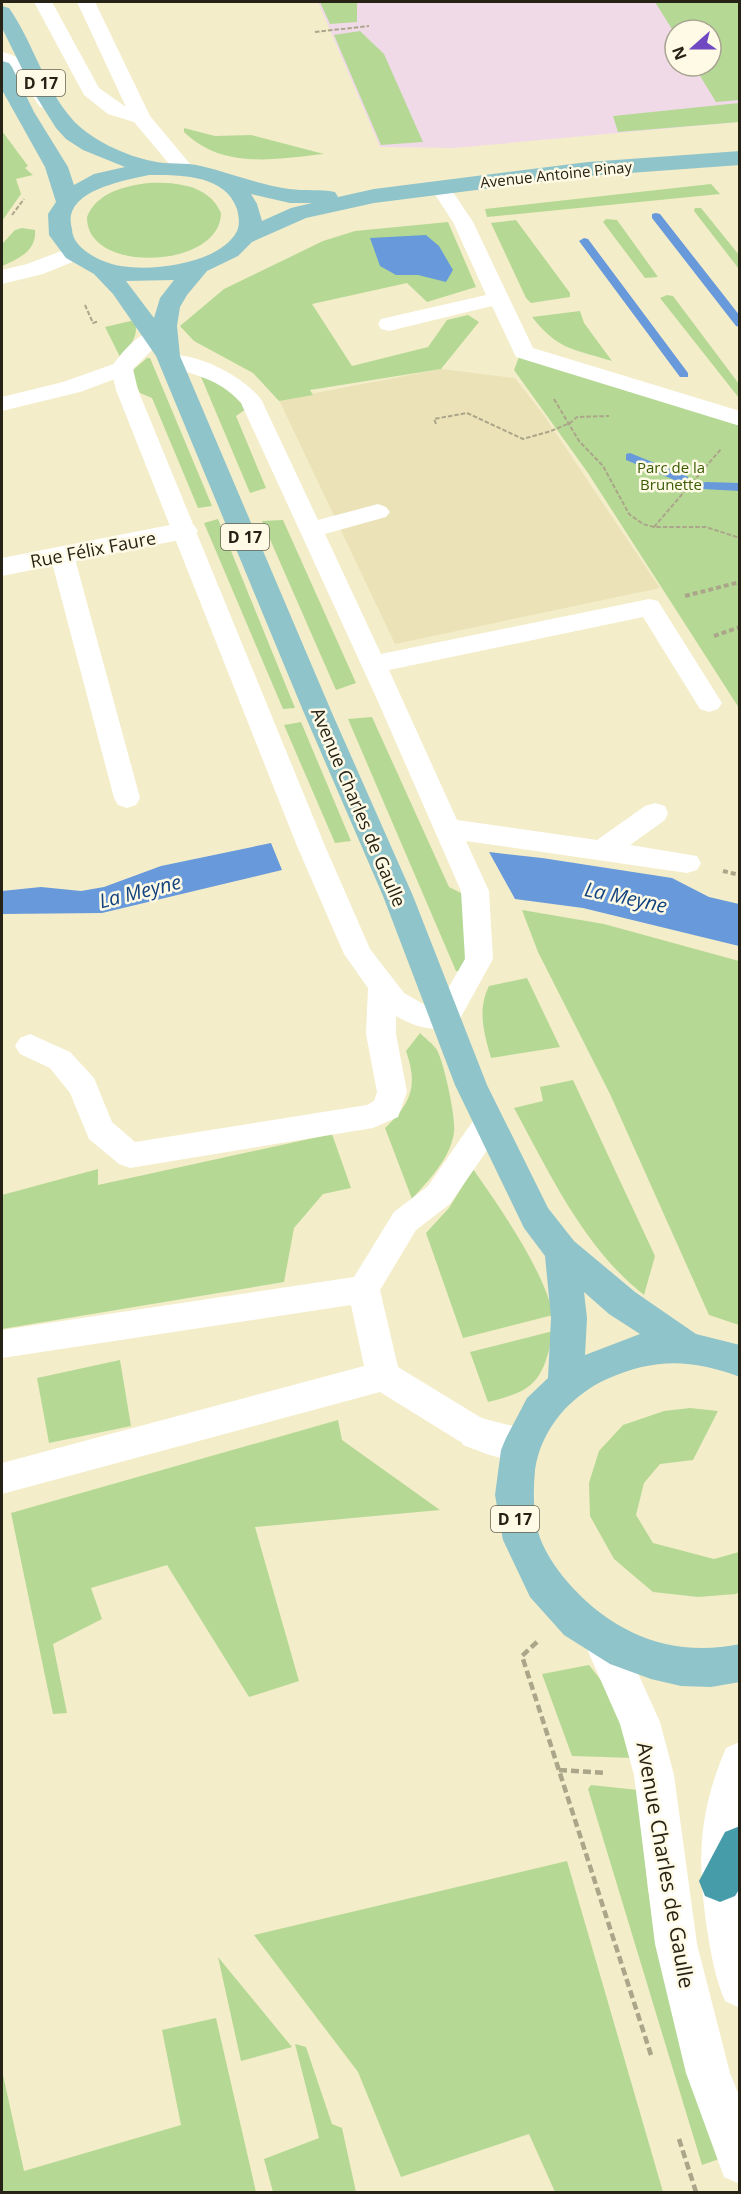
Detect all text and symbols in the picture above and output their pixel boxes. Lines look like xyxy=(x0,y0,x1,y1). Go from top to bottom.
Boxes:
north arrow xyxy=(663,18,723,78)
text: N xyxy=(666,43,692,63)
road number: D 17 xyxy=(17,70,65,96)
street label: Avenue Antoine Pinay xyxy=(479,156,633,192)
park label: Parc de la Brunette xyxy=(637,457,705,494)
road number: D 17 xyxy=(221,524,269,550)
street label: Rue Félix Faure xyxy=(28,525,158,573)
street label: Avenue Charles de Gaulle xyxy=(306,704,412,910)
water label: La Meyne xyxy=(96,868,184,914)
water label: La Meyne xyxy=(582,875,670,919)
road number: D 17 xyxy=(491,1506,539,1532)
street label: Avenue Charles de Gaulle xyxy=(631,1740,701,1990)

